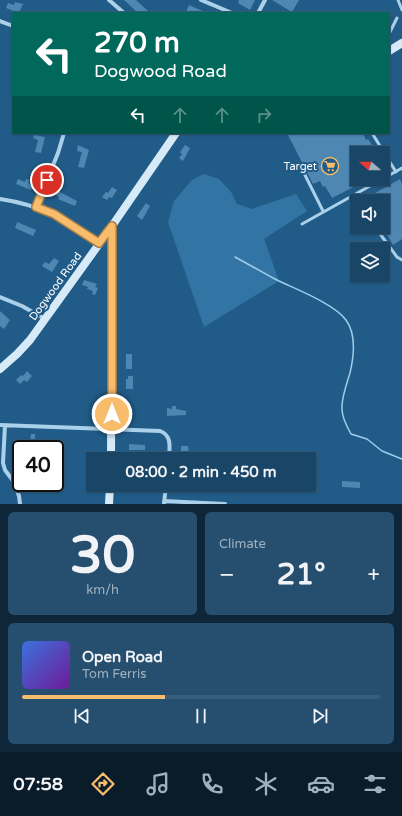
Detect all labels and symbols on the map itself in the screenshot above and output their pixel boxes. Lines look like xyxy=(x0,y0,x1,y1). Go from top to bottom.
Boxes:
north arrow xyxy=(350,146,390,186)
supermarket icon: Target xyxy=(320,156,340,176)
place label: Target xyxy=(284,160,317,173)
pin xyxy=(30,163,64,197)
street label: Dogwood Road xyxy=(26,250,85,323)
position arrow xyxy=(91,393,133,435)
speed limit sign: 40 xyxy=(12,440,64,492)

